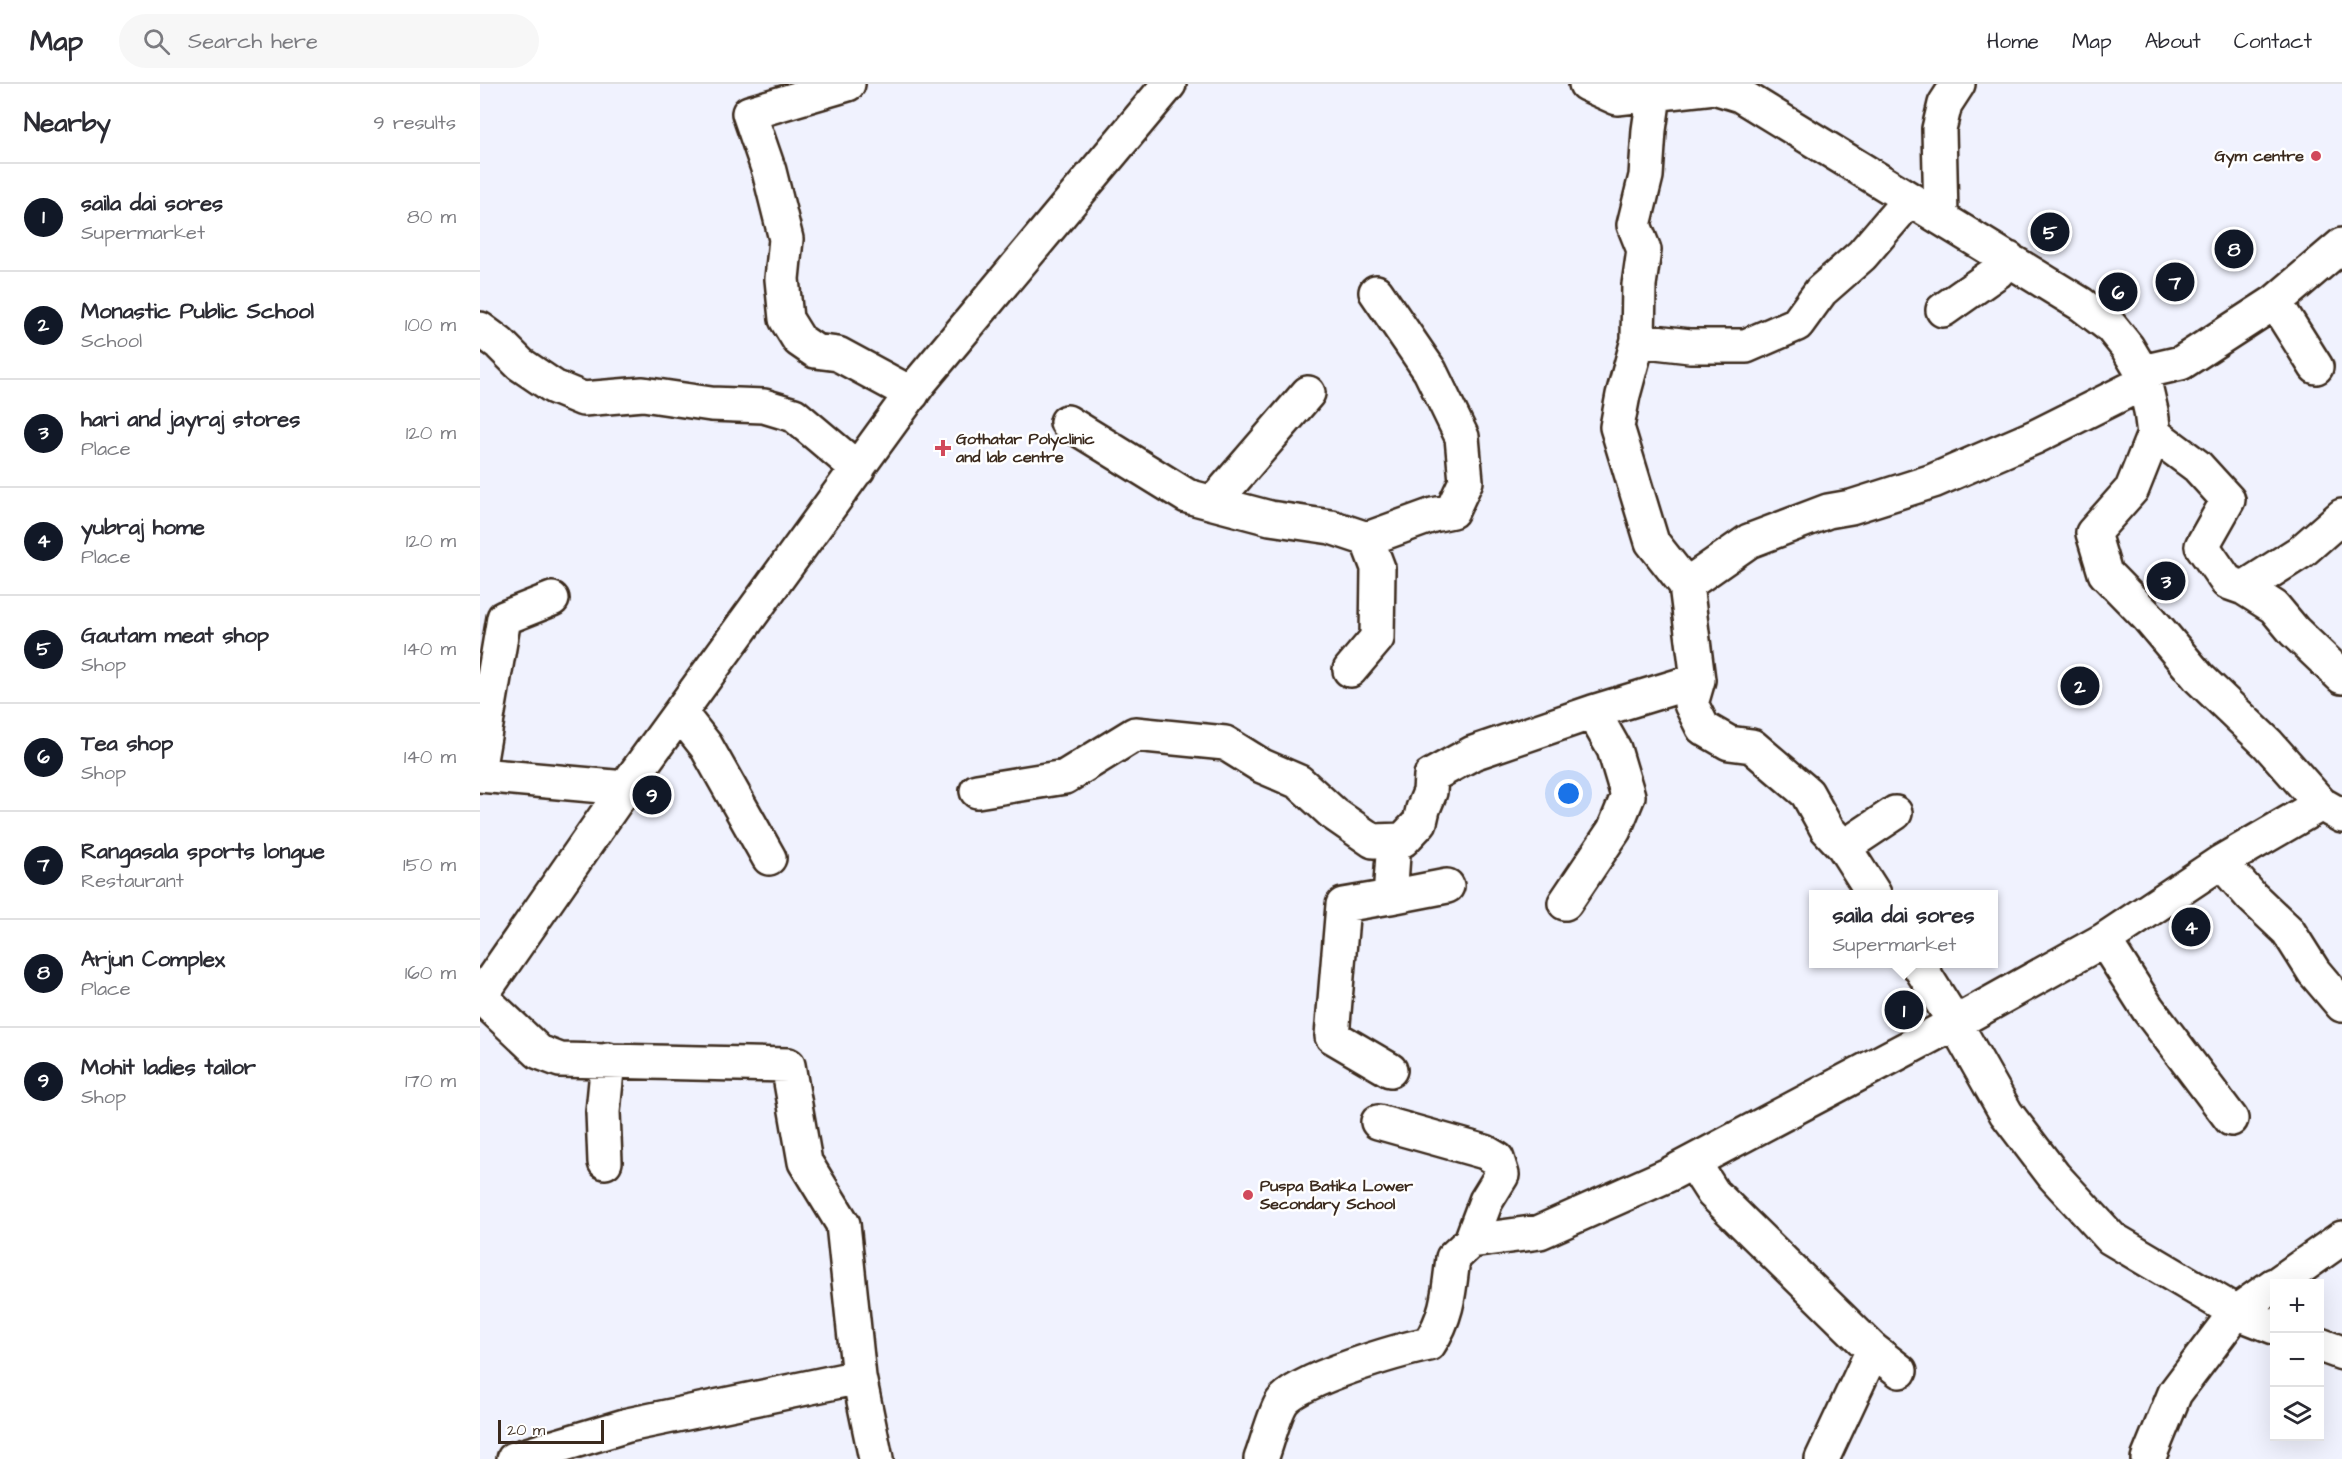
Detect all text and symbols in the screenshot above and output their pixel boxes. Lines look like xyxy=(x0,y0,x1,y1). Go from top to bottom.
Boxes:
search box xyxy=(119,14,539,68)
text: Map xyxy=(30,22,83,61)
icon: search xyxy=(140,25,173,58)
text: Search here xyxy=(188,26,318,57)
text: Home xyxy=(1987,27,2039,56)
text: Map xyxy=(2072,27,2112,56)
text: About xyxy=(2145,27,2201,56)
text: Contact xyxy=(2234,27,2312,56)
text: Nearby xyxy=(24,105,111,141)
text: 9 results xyxy=(373,109,456,137)
place label: Gym centre xyxy=(2215,145,2304,168)
marker: Gym centre xyxy=(2309,149,2323,163)
text: saila dai sores xyxy=(81,188,223,219)
text: 1 xyxy=(42,203,45,231)
text: 80 m xyxy=(407,203,456,231)
pin: 5 xyxy=(2030,210,2070,254)
text: Supermarket xyxy=(81,219,205,247)
pin: 8 xyxy=(2214,226,2254,272)
pin: 7 xyxy=(2156,260,2194,304)
pin: 6 xyxy=(2098,270,2138,314)
text: Monastic Public School xyxy=(81,296,314,327)
text: 2 xyxy=(38,311,49,339)
text: 100 m xyxy=(405,311,456,339)
text: School xyxy=(81,327,142,355)
text: hari and jayraj stores xyxy=(81,404,300,435)
text: 3 xyxy=(38,419,49,447)
text: 120 m xyxy=(406,419,456,447)
place label: Gothatar Polyclinic and lab centre xyxy=(955,428,1095,468)
text: Place xyxy=(81,435,131,463)
marker: Gothatar Polyclinic and lab centre xyxy=(934,439,952,457)
text: yubraj home xyxy=(81,512,205,543)
text: 4 xyxy=(37,527,50,555)
text: 120 m xyxy=(406,527,456,555)
text: Place xyxy=(81,543,131,571)
pin: 3 xyxy=(2146,558,2186,604)
text: Gautam meat shop xyxy=(81,620,269,651)
text: 5 xyxy=(36,635,51,663)
text: 140 m xyxy=(404,635,456,663)
text: Shop xyxy=(81,651,126,679)
pin: 2 xyxy=(2060,664,2100,708)
text: Tea shop xyxy=(81,728,173,759)
text: 6 xyxy=(37,743,50,771)
text: 140 m xyxy=(404,743,456,771)
text: Shop xyxy=(81,759,126,787)
pin: 9 xyxy=(632,772,672,818)
your location xyxy=(1554,779,1583,808)
text: Rangasala sports longue xyxy=(81,836,325,867)
text: 7 xyxy=(37,851,50,879)
text: 150 m xyxy=(403,851,456,879)
text: Restaurant xyxy=(81,867,184,895)
popup xyxy=(1809,890,1998,968)
text: saila dai sores xyxy=(1832,900,1975,931)
pin: 4 xyxy=(2172,904,2210,950)
text: Supermarket xyxy=(1832,931,1956,959)
text: Arjun Complex xyxy=(81,944,225,975)
text: 8 xyxy=(37,959,50,987)
text: 160 m xyxy=(405,959,456,987)
text: Place xyxy=(81,975,131,1003)
pin: 1 xyxy=(1884,988,1924,1032)
text: Mohit ladies tailor xyxy=(81,1052,256,1083)
text: 9 xyxy=(38,1067,49,1095)
text: 170 m xyxy=(405,1067,456,1095)
text: Shop xyxy=(81,1083,126,1111)
place label: Puspa Batika Lower Secondary School xyxy=(1259,1175,1413,1216)
marker: Puspa Batika Lower Secondary School xyxy=(1241,1188,1255,1202)
map controls xyxy=(2270,1279,2324,1441)
button: + xyxy=(2270,1279,2324,1333)
button: − xyxy=(2270,1333,2324,1387)
button: layers xyxy=(2270,1387,2324,1441)
scale bar xyxy=(498,1417,604,1444)
text: 20 m xyxy=(507,1419,545,1441)

